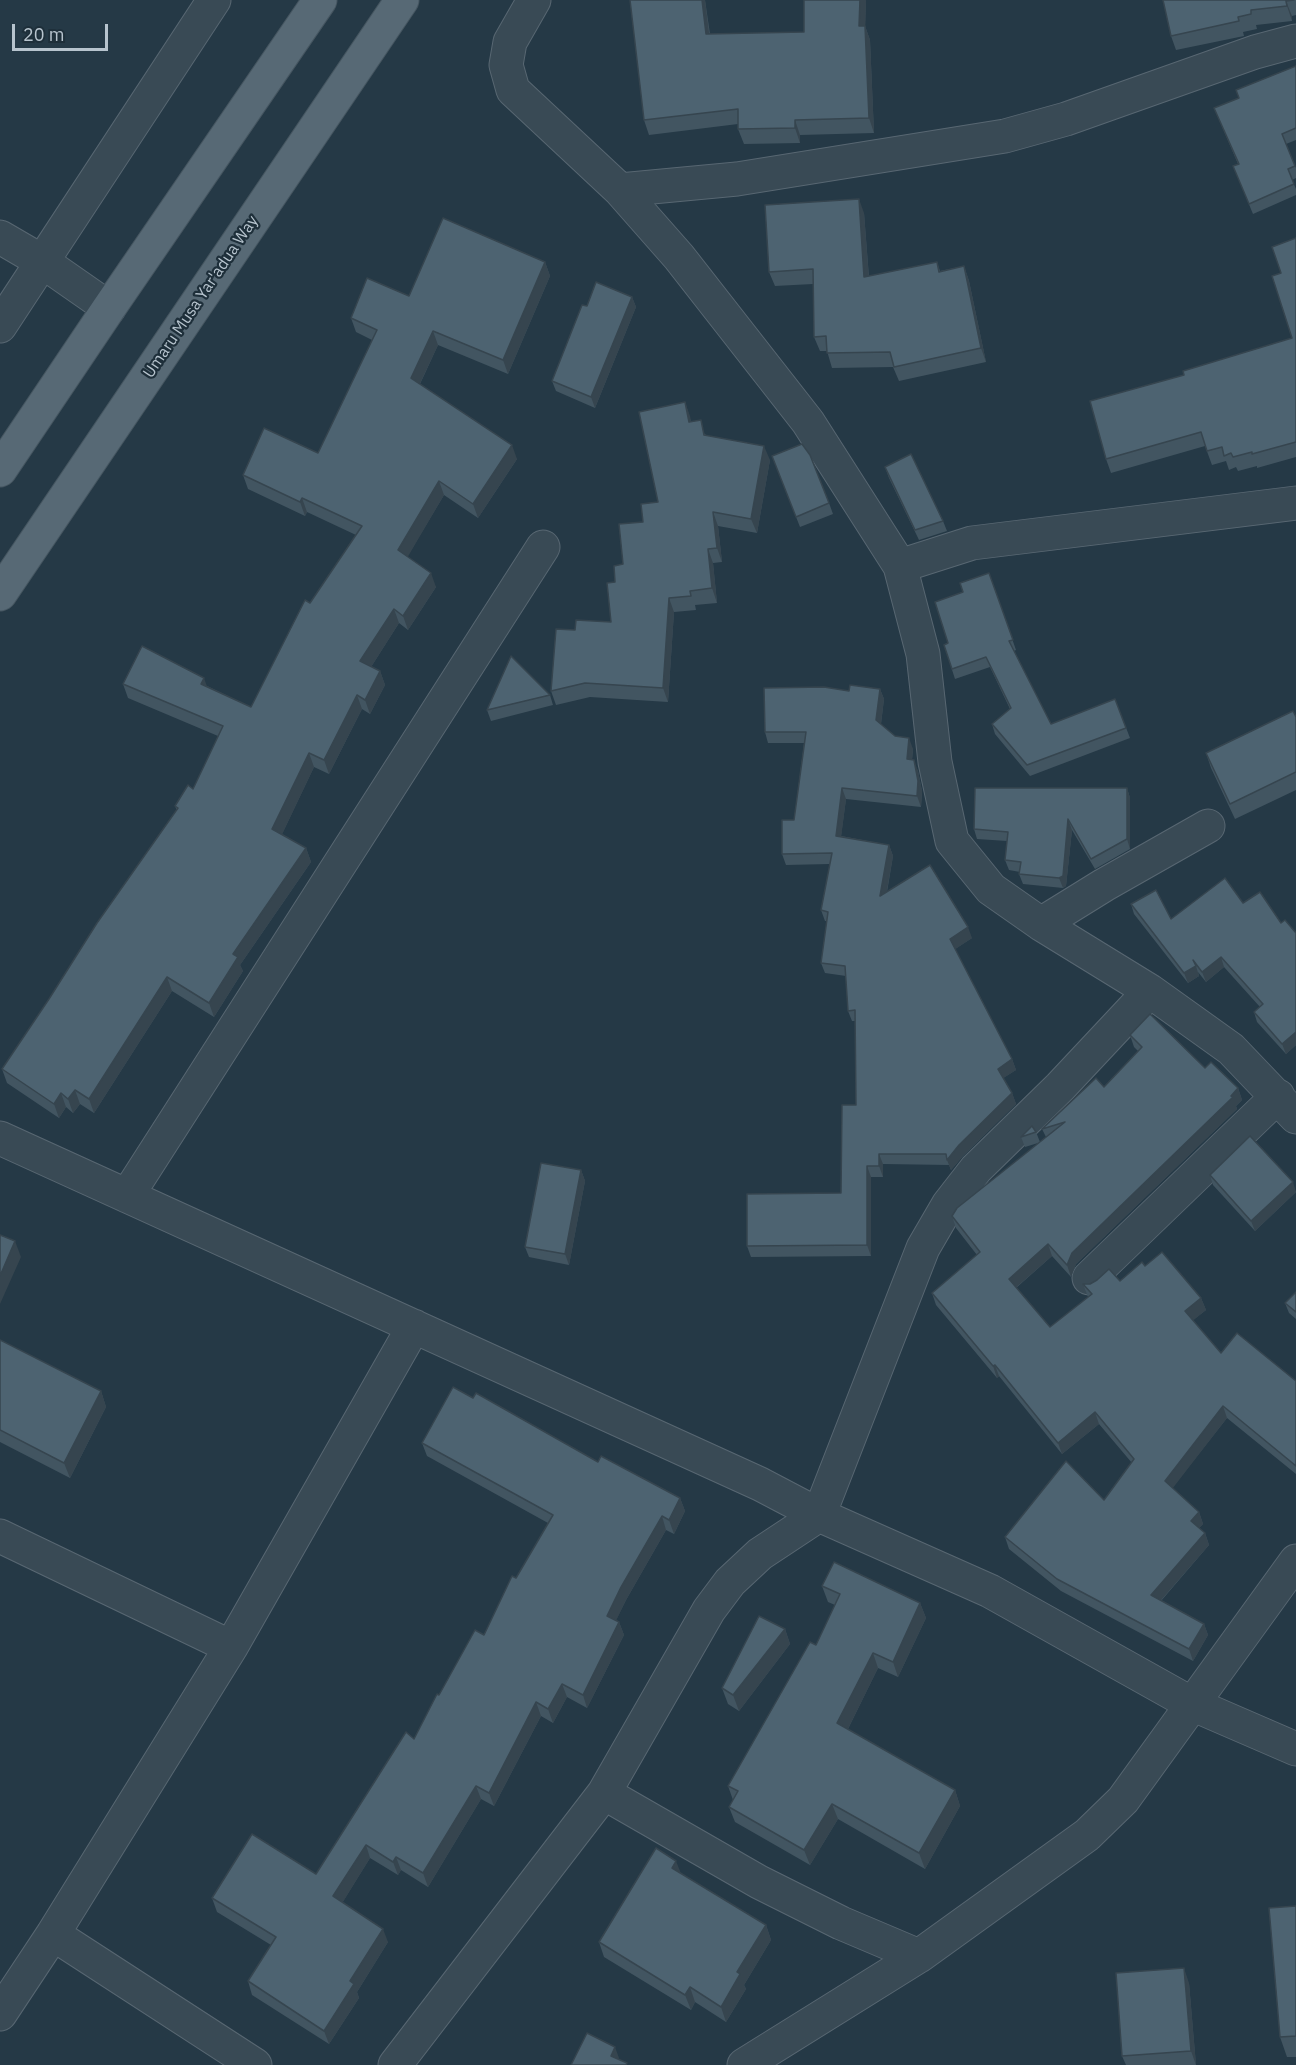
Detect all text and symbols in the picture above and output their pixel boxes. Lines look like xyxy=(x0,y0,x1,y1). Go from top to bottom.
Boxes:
scale bar xyxy=(15,12,111,50)
text: 20 m xyxy=(23,23,65,46)
street label: Umaru Musa Yar'adua Way xyxy=(139,212,263,382)

